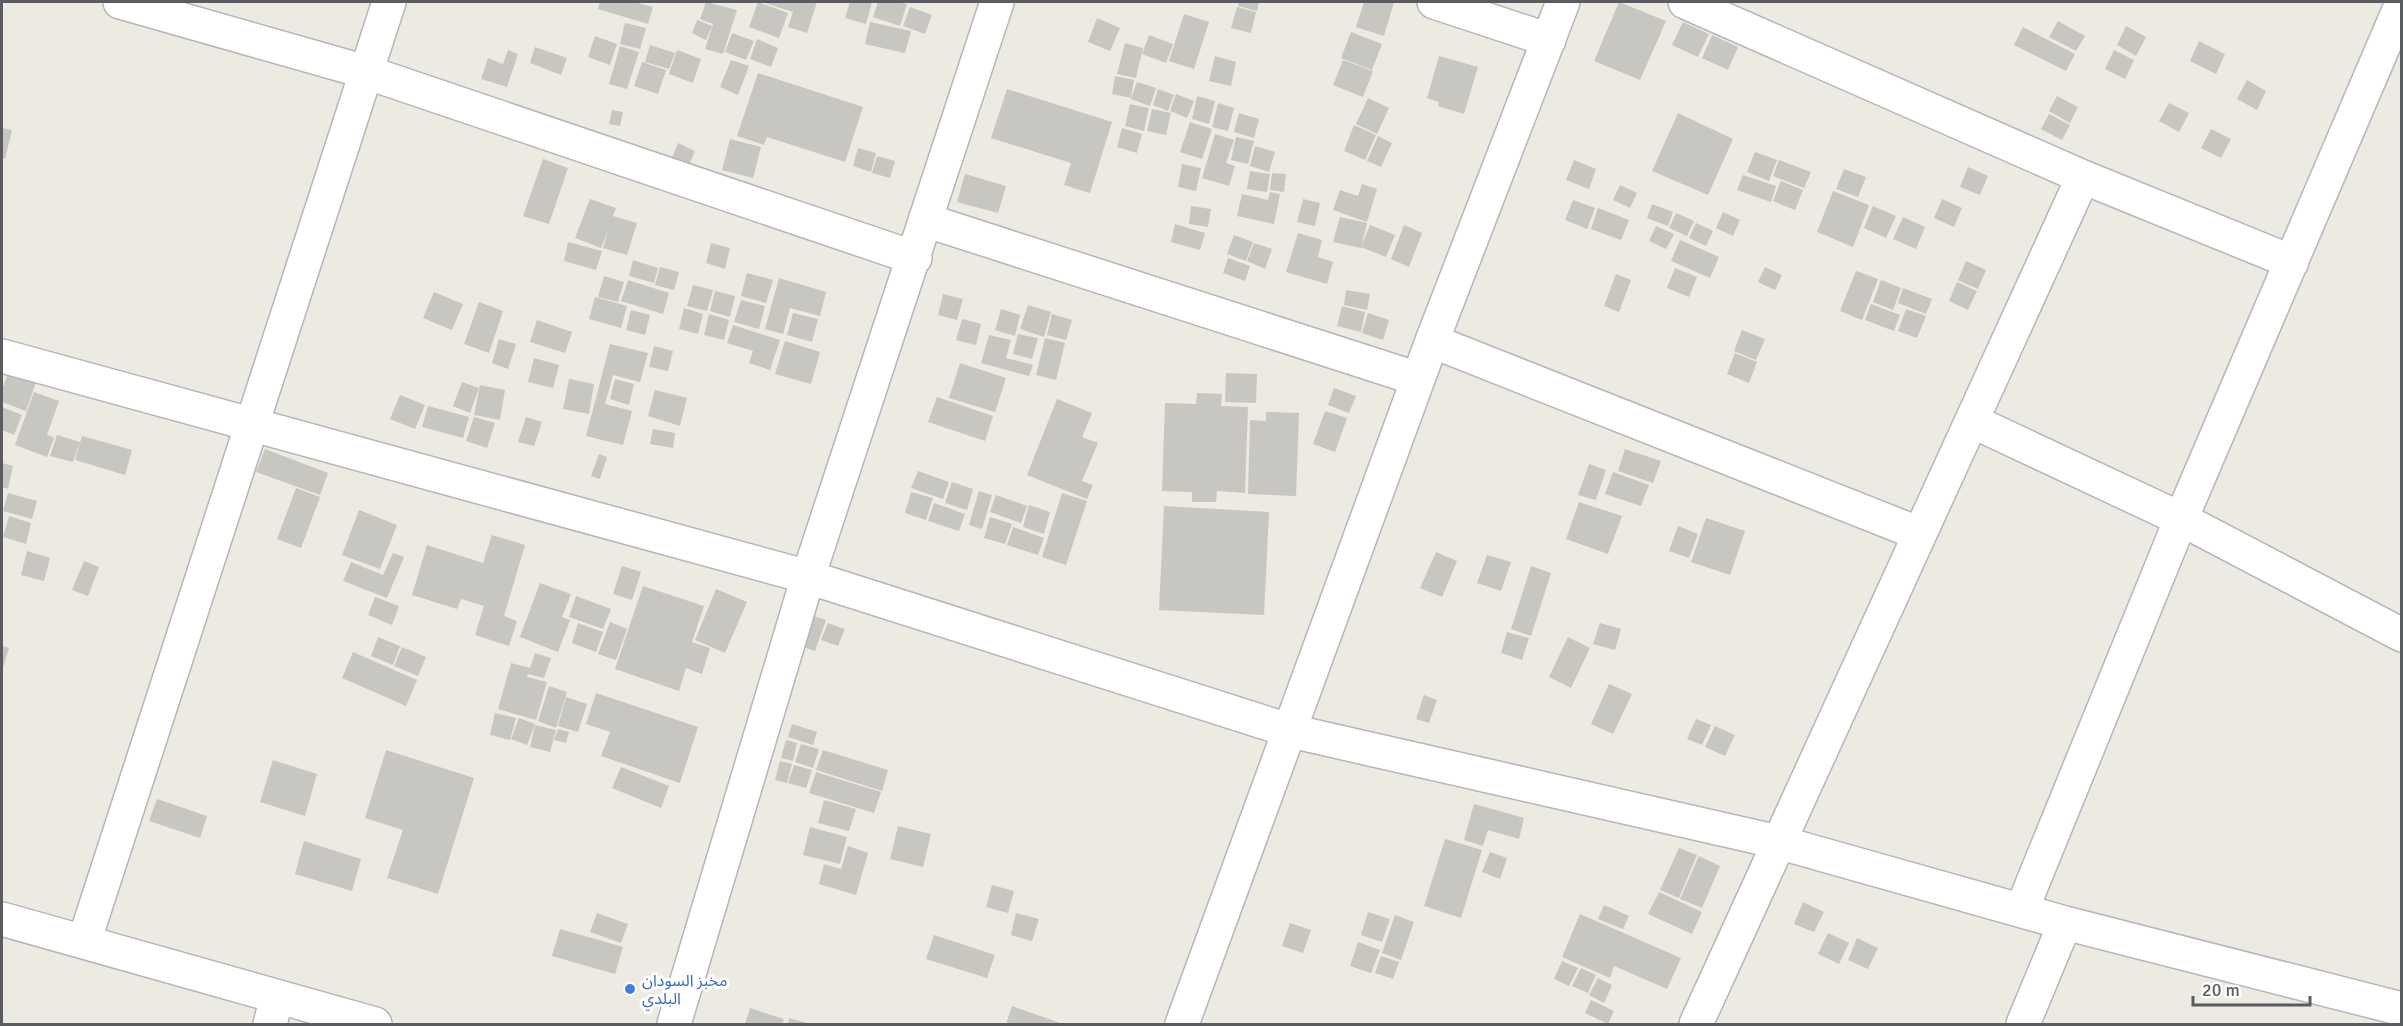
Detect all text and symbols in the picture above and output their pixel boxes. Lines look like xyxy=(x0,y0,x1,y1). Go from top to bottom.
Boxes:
scale bar xyxy=(2193,969,2310,1007)
place label: مخبز السودان البلدي xyxy=(642,971,727,1011)
text: 20 m xyxy=(2202,979,2240,1001)
marker: مخبز السودان البلدي xyxy=(623,982,637,996)

